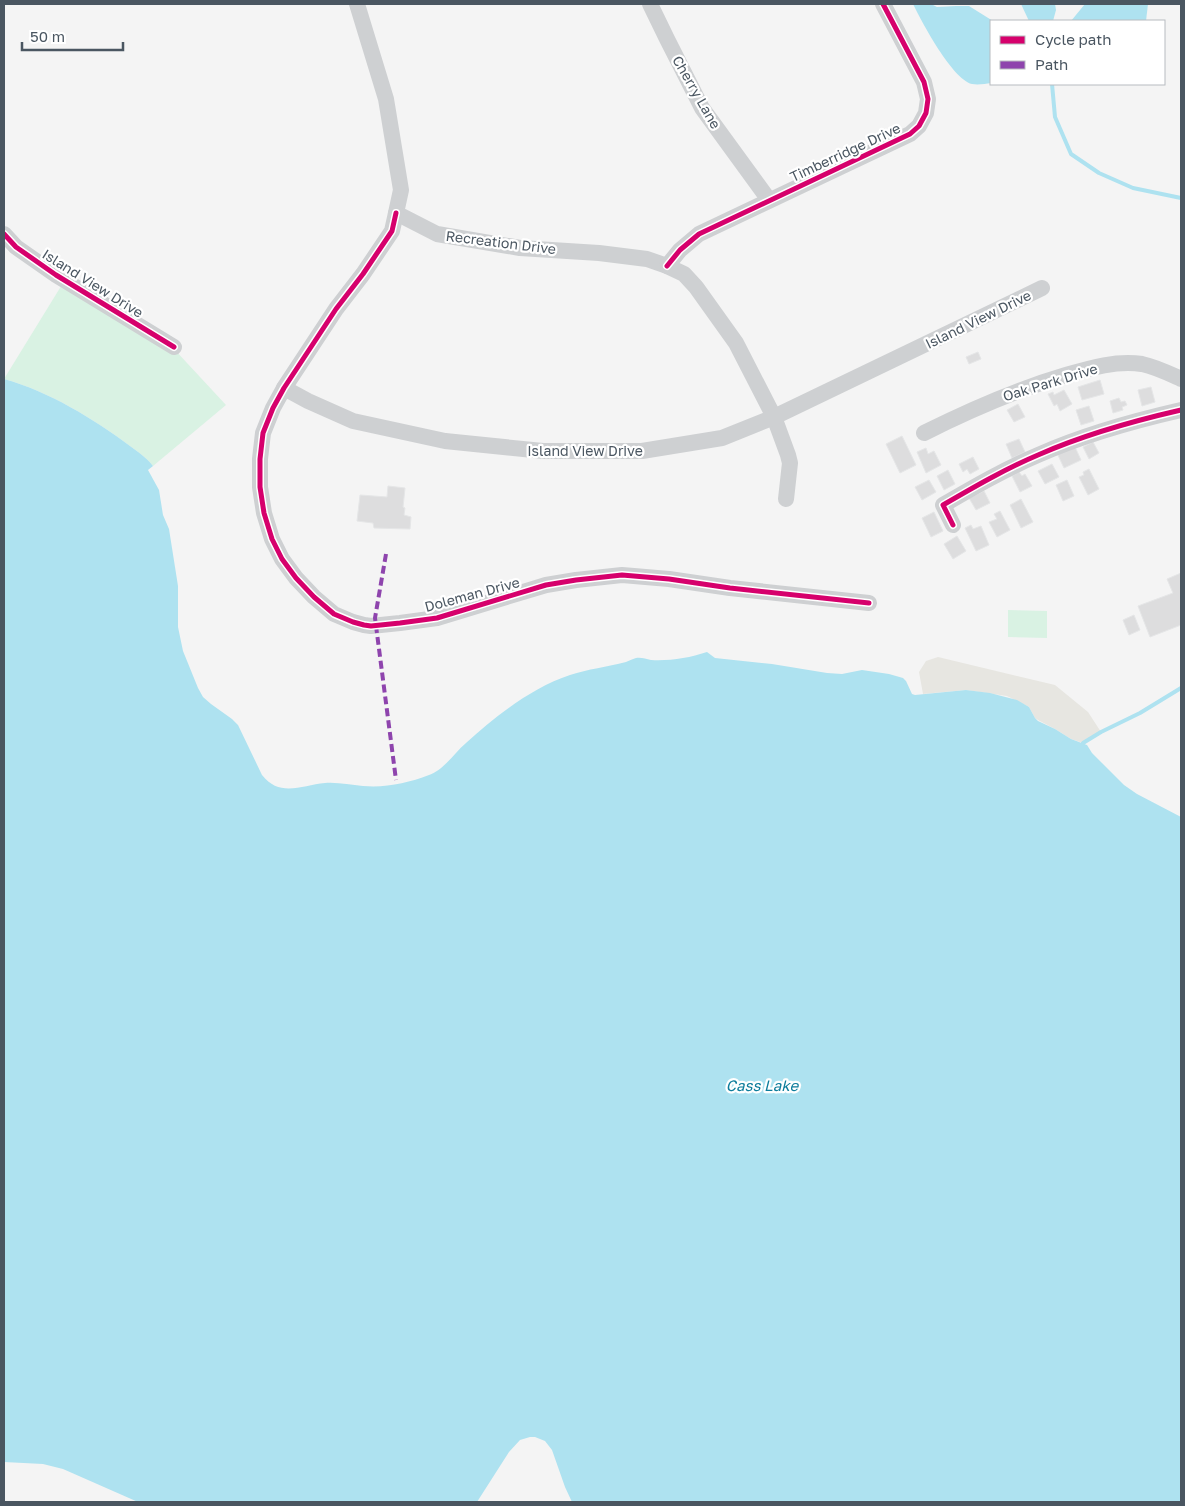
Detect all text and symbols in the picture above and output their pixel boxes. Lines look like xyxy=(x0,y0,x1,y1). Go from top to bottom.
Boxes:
scale bar xyxy=(22,20,124,52)
legend xyxy=(990,20,1165,85)
text: 50 m xyxy=(30,27,65,45)
text: Cycle path xyxy=(1035,30,1111,48)
street label: Cherry Lane xyxy=(669,52,725,132)
text: Path xyxy=(1035,55,1068,73)
street label: Timberridge Drive xyxy=(787,119,903,185)
street label: Recreation Drive xyxy=(445,227,557,257)
street label: Island View Drive xyxy=(39,245,147,321)
street label: Island View Drive xyxy=(922,286,1034,352)
street label: Oak Park Drive xyxy=(1001,360,1099,404)
street label: Island View Drive xyxy=(527,442,643,459)
street label: Doleman Drive xyxy=(423,573,521,615)
water label: Cass Lake xyxy=(726,1076,799,1094)

